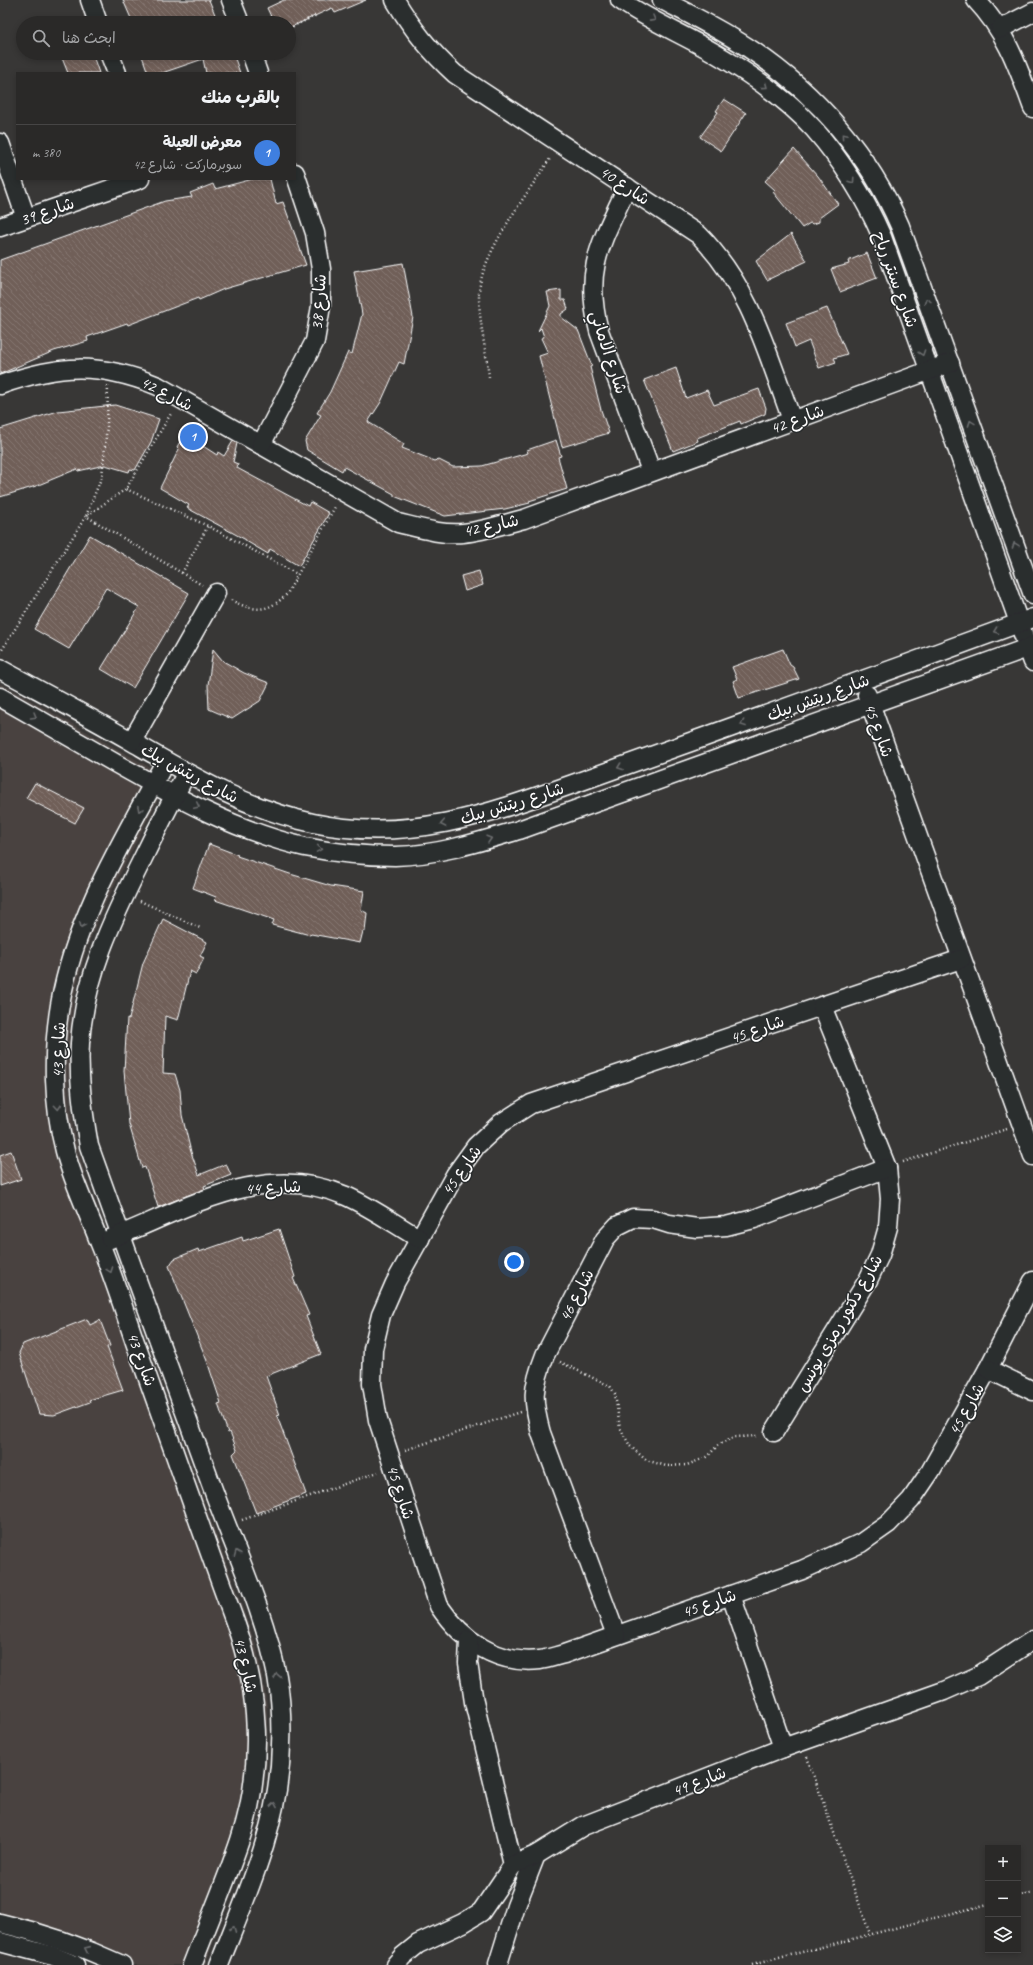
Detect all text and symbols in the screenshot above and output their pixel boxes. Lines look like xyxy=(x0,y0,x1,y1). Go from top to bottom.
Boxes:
one-way arrow xyxy=(649,15,657,22)
search box xyxy=(16,16,296,60)
icon: search xyxy=(30,27,52,49)
text: ابحث هنا xyxy=(62,29,116,48)
one-way arrow xyxy=(760,81,767,88)
text: بالقرب منك xyxy=(201,87,280,108)
text: معرض العيلة xyxy=(163,133,242,152)
one-way arrow xyxy=(842,133,849,141)
text: 380 m xyxy=(32,145,60,161)
text: 1 xyxy=(264,145,270,161)
text: سوبرماركت · شارع 42 xyxy=(133,157,242,173)
street label: شارع 40 xyxy=(595,161,654,211)
one-way arrow xyxy=(847,177,855,184)
street label: شارع 39 xyxy=(17,192,77,231)
street label: شارع سنتر رباح xyxy=(867,228,923,331)
street label: شارع 38 xyxy=(306,273,332,331)
one-way arrow xyxy=(924,297,932,304)
street label: شارع الاماني xyxy=(581,308,632,398)
one-way arrow xyxy=(917,349,926,356)
street label: شارع 42 xyxy=(137,371,197,416)
street label: شارع 42 xyxy=(767,400,828,440)
one-way arrow xyxy=(967,420,976,427)
pin: 1 xyxy=(180,422,206,452)
street label: شارع 42 xyxy=(461,509,521,543)
one-way arrow xyxy=(1011,542,1020,549)
one-way arrow xyxy=(993,627,1000,635)
street label: شارع ريتش بيك xyxy=(764,669,873,727)
street label: شارع 45 xyxy=(858,700,898,761)
one-way arrow xyxy=(30,712,37,719)
one-way arrow xyxy=(739,719,746,727)
street label: شارع ريتش بيك xyxy=(137,739,242,809)
one-way arrow xyxy=(617,763,624,771)
street label: شارع ريتش بيك xyxy=(458,778,567,830)
one-way arrow xyxy=(192,801,200,809)
one-way arrow xyxy=(137,804,145,812)
one-way arrow xyxy=(440,819,447,828)
one-way arrow xyxy=(485,835,492,844)
one-way arrow xyxy=(316,844,322,853)
one-way arrow xyxy=(79,920,87,928)
street label: شارع 45 xyxy=(727,1010,787,1049)
street label: شارع 43 xyxy=(47,1022,71,1079)
one-way arrow xyxy=(53,1104,62,1110)
street label: شارع 45 xyxy=(437,1141,487,1200)
street label: شارع 44 xyxy=(244,1176,302,1200)
street label: شارع دكتور رمزى يونس xyxy=(792,1251,888,1396)
your location xyxy=(504,1252,524,1272)
street label: شارع 46 xyxy=(554,1265,599,1325)
one-way arrow xyxy=(105,1267,114,1274)
street label: شارع 43 xyxy=(121,1329,161,1390)
street label: شارع 45 xyxy=(944,1380,990,1439)
street label: شارع 45 xyxy=(381,1462,419,1522)
one-way arrow xyxy=(233,1549,241,1556)
street label: شارع 45 xyxy=(679,1584,739,1623)
street label: شارع 43 xyxy=(228,1635,262,1695)
one-way arrow xyxy=(273,1673,281,1679)
street label: شارع 49 xyxy=(669,1762,730,1802)
one-way arrow xyxy=(269,1802,278,1808)
map controls xyxy=(985,1845,1021,1953)
button: + xyxy=(985,1845,1021,1881)
button: − xyxy=(985,1881,1021,1917)
button: layers xyxy=(985,1917,1021,1953)
one-way arrow xyxy=(229,1925,237,1932)
one-way arrow xyxy=(83,1946,91,1954)

